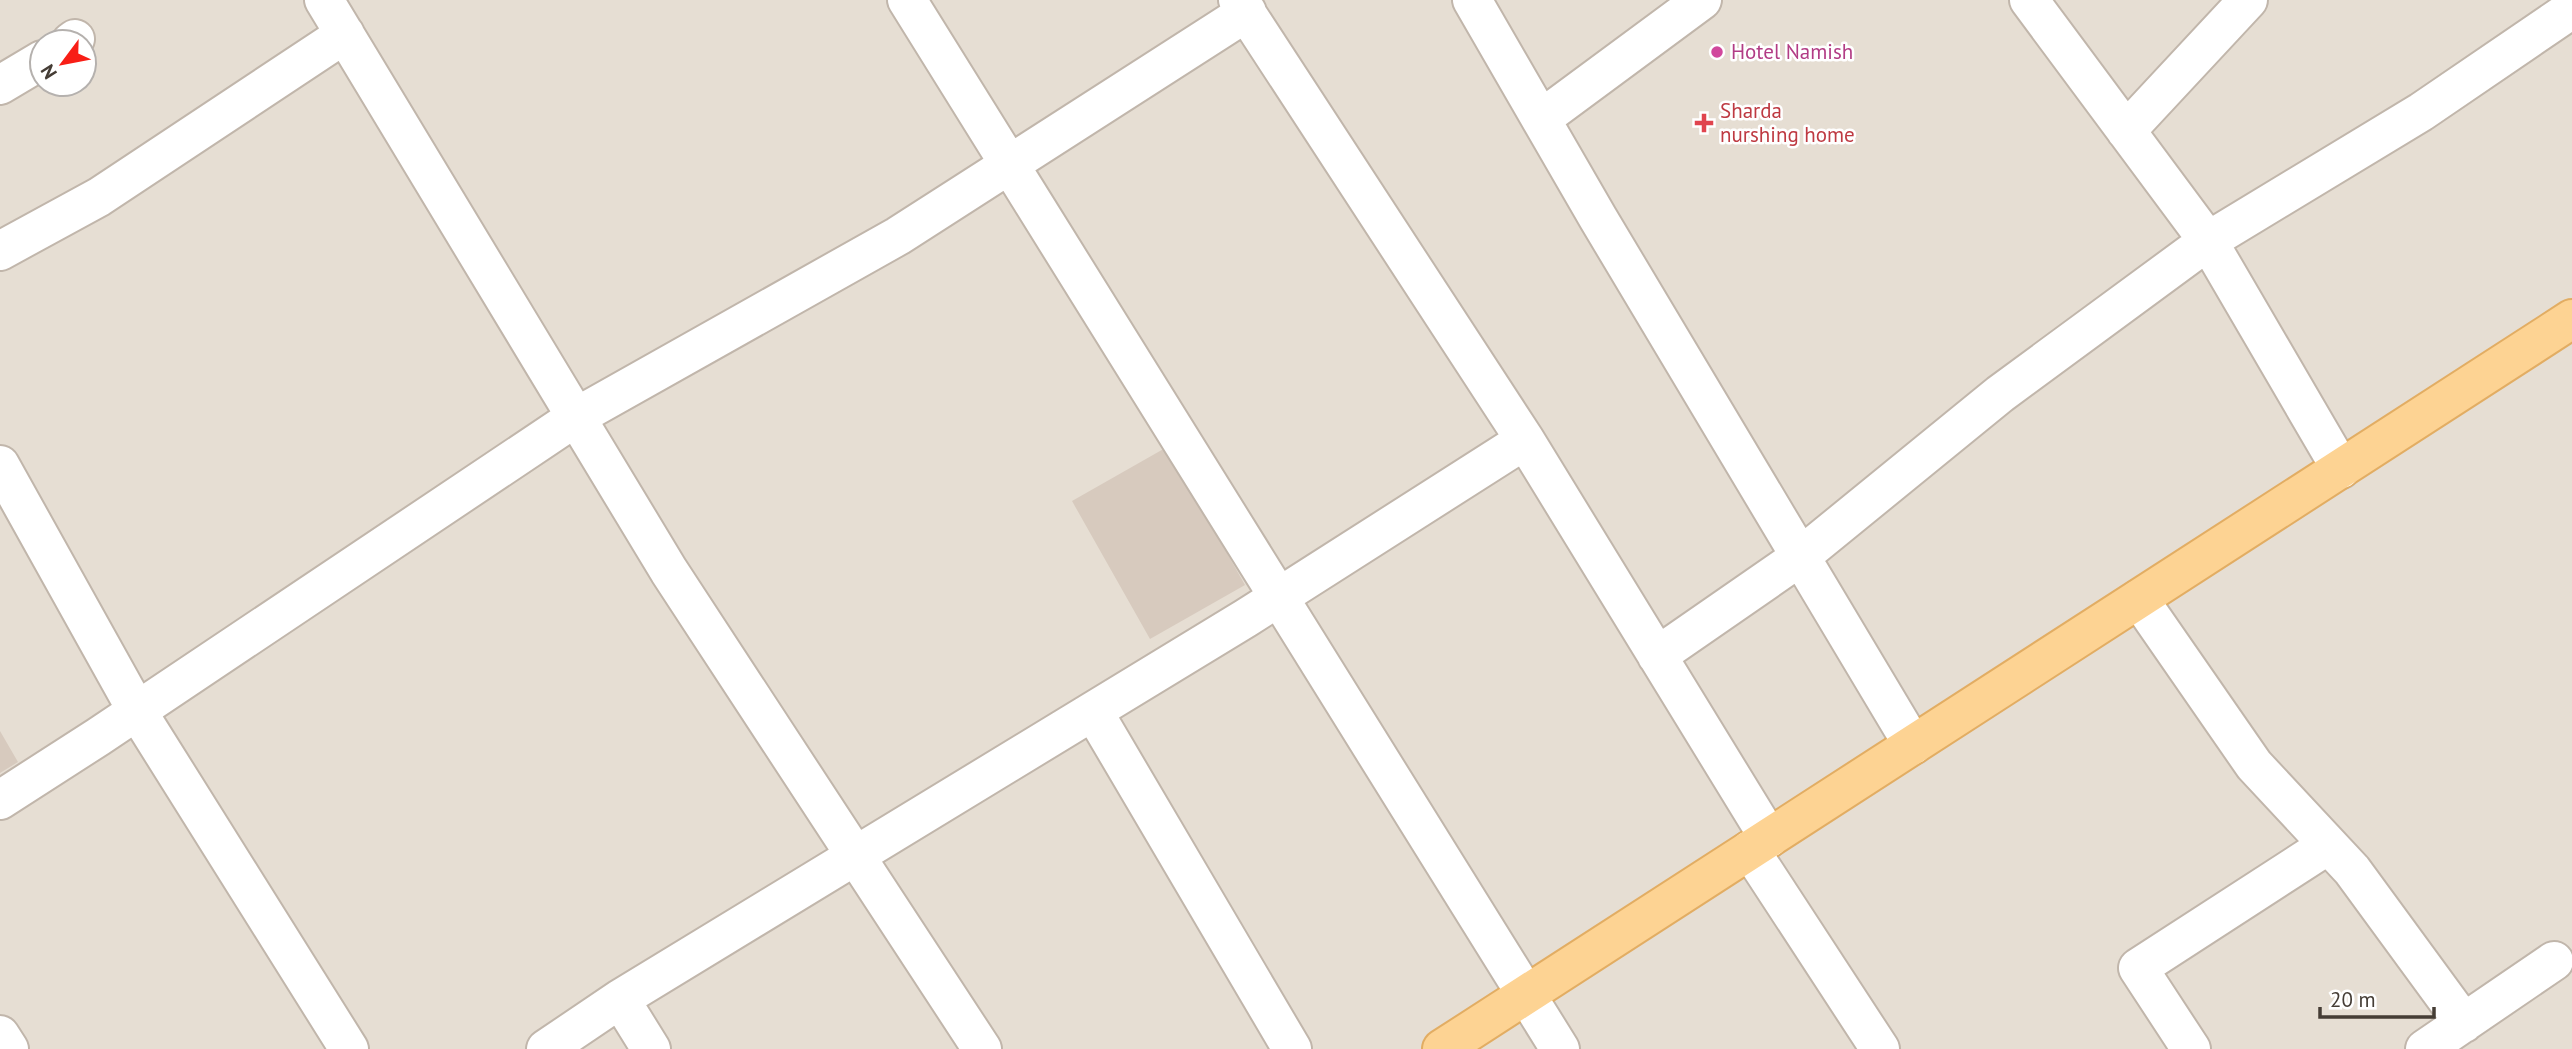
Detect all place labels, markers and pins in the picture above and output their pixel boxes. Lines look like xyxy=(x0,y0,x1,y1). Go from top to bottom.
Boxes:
place label: Hotel Namish xyxy=(1731,38,1853,65)
marker: Hotel Namish xyxy=(1709,44,1725,60)
place label: Sharda nurshing home xyxy=(1720,97,1855,148)
marker: Sharda nurshing home xyxy=(1694,113,1714,133)

